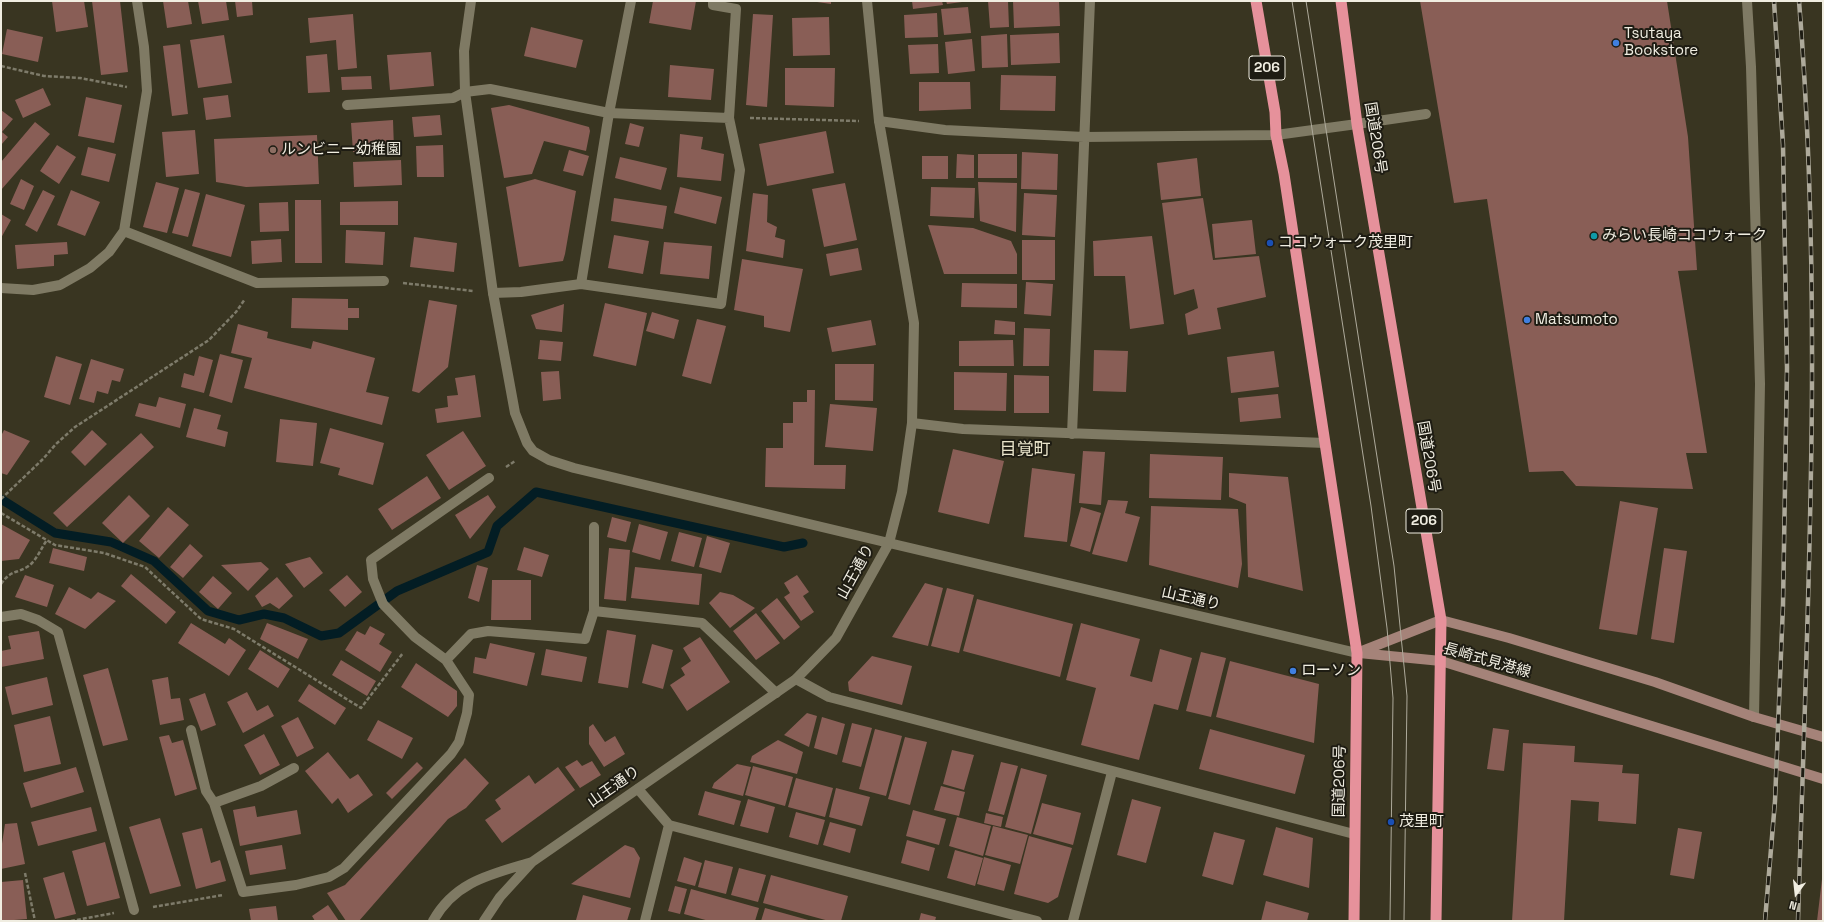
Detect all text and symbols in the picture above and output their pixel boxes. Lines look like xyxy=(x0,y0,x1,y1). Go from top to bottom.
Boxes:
place label: Tsutaya Bookstore xyxy=(1624,25,1698,60)
marker: Tsutaya Bookstore xyxy=(1611,38,1621,48)
road number: 206 xyxy=(1249,56,1285,80)
street label: 国道206号 xyxy=(1360,101,1390,175)
place label: ルンビニー幼稚園 xyxy=(281,141,401,159)
marker: ルンビニー幼稚園 xyxy=(268,145,278,155)
place label: みらい長崎ココウォーク xyxy=(1602,227,1767,245)
marker: みらい長崎ココウォーク xyxy=(1589,231,1599,241)
place label: ココウォーク茂里町 xyxy=(1278,234,1413,252)
marker: ココウォーク茂里町 xyxy=(1265,238,1275,248)
place label: Matsumoto xyxy=(1535,311,1618,329)
marker: Matsumoto xyxy=(1522,315,1532,325)
street label: 国道206号 xyxy=(1413,420,1443,494)
district label: 目覚町 xyxy=(1000,440,1050,460)
road number: 206 xyxy=(1406,509,1442,533)
street label: 山王通り xyxy=(834,541,878,603)
street label: 山王通り xyxy=(1160,583,1222,615)
street label: 長崎式見港線 xyxy=(1441,640,1533,682)
place label: ローソン xyxy=(1301,662,1361,680)
marker: ローソン xyxy=(1288,666,1298,676)
street label: 国道206号 xyxy=(1330,744,1350,818)
street label: 山王通り xyxy=(584,762,644,812)
place label: 茂里町 xyxy=(1399,813,1444,831)
marker: 茂里町 xyxy=(1386,817,1396,827)
north arrow xyxy=(1776,874,1816,914)
text: N xyxy=(1788,898,1798,913)

